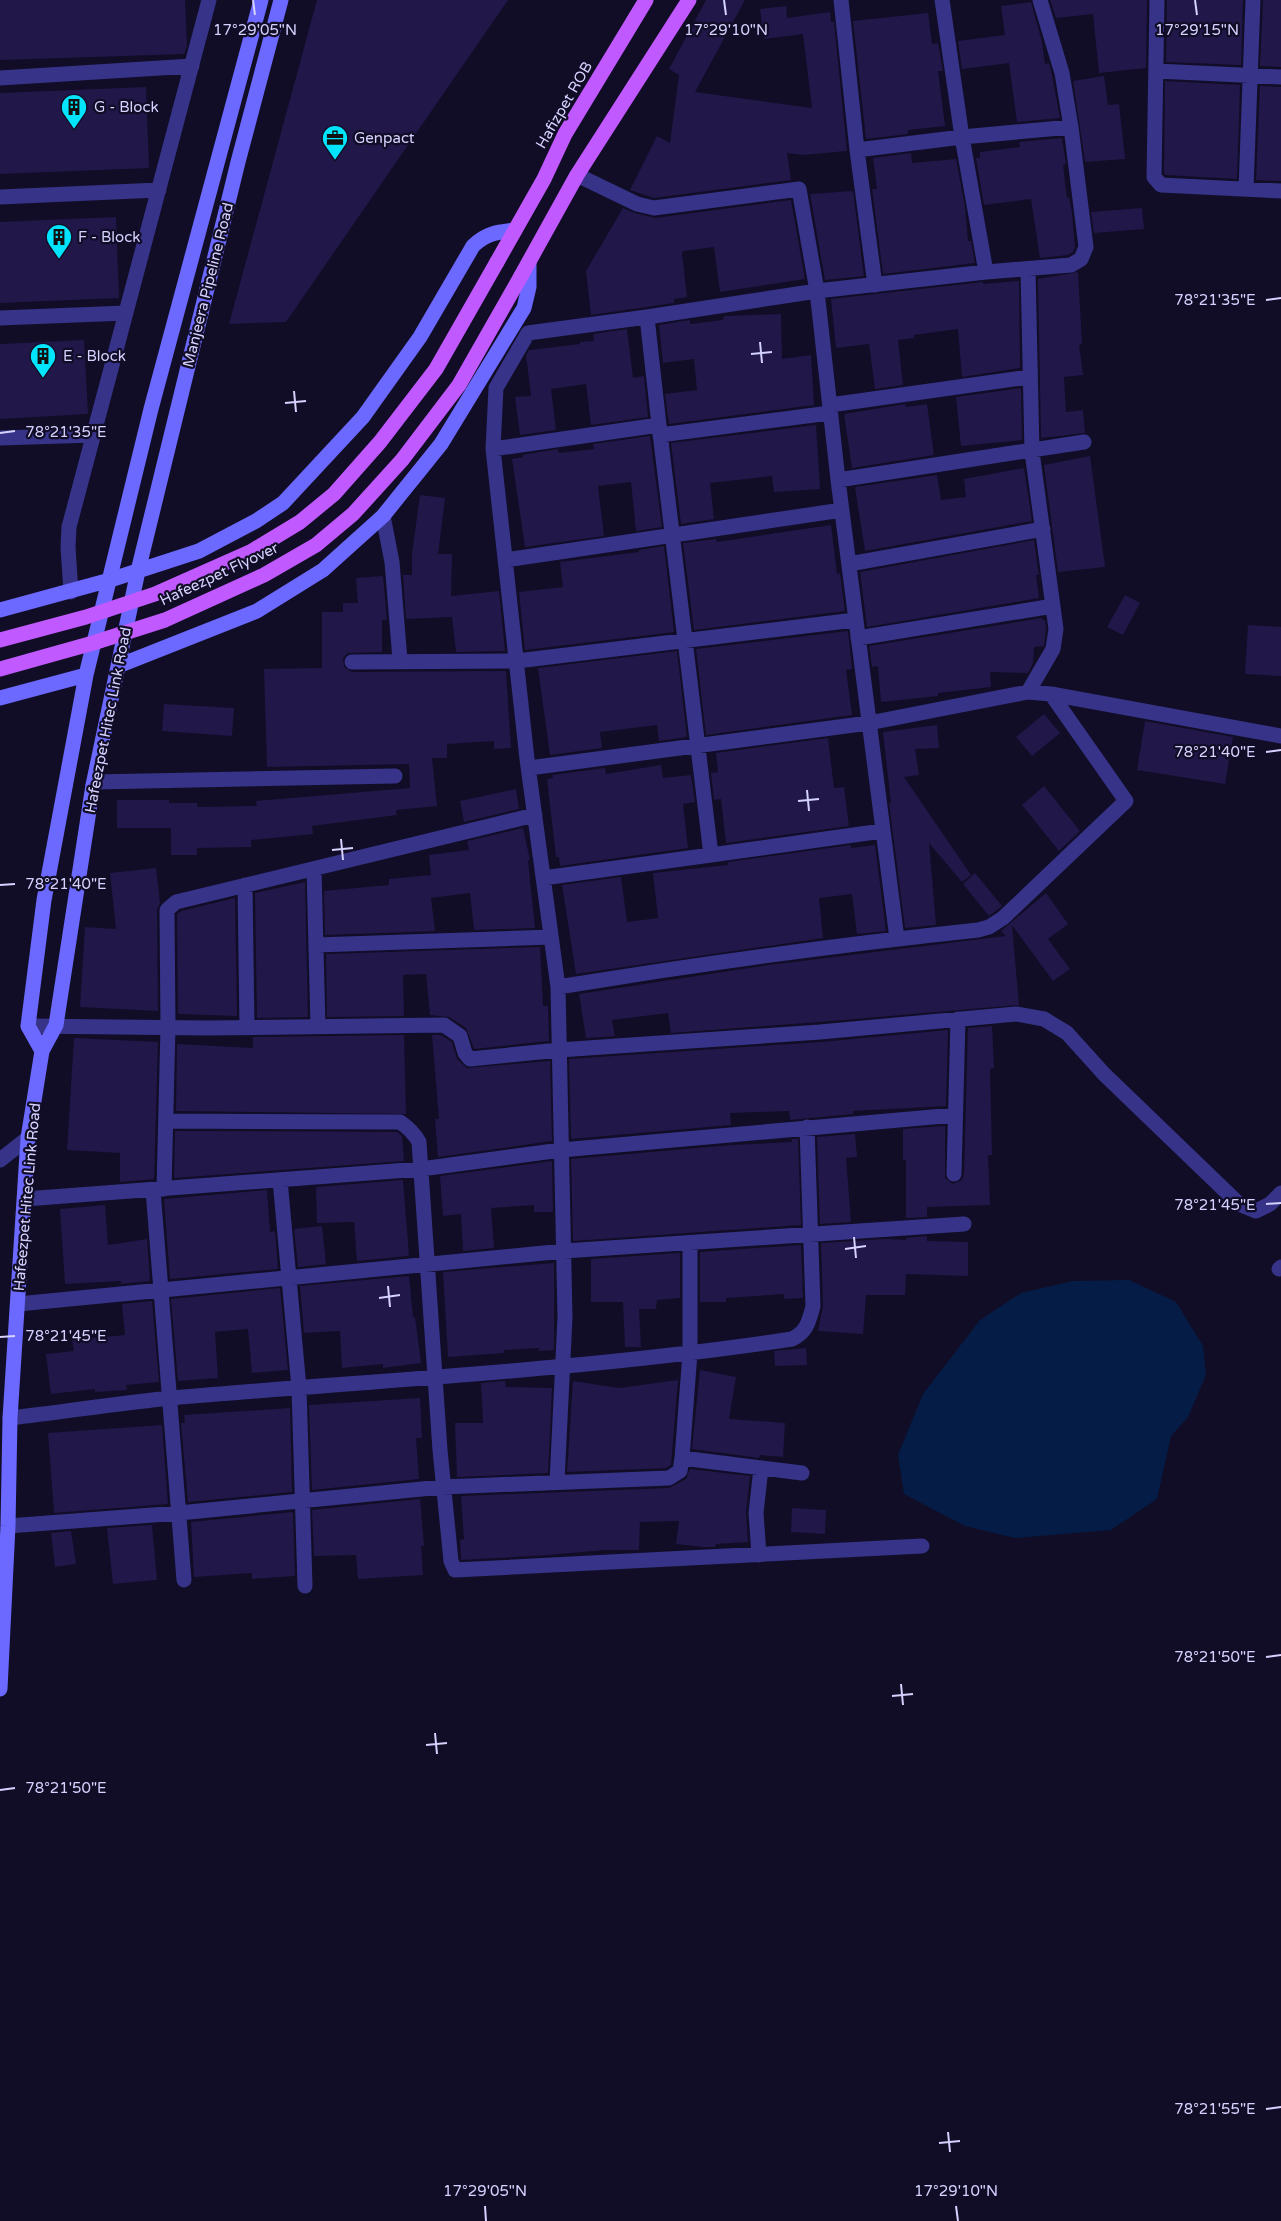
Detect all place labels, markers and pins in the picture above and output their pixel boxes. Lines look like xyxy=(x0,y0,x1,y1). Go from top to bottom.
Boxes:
building icon: G - Block xyxy=(59,92,89,130)
place label: G - Block xyxy=(94,98,159,116)
office icon: Genpact xyxy=(320,123,350,161)
place label: Genpact xyxy=(354,129,415,147)
building icon: F - Block xyxy=(44,222,74,260)
place label: F - Block xyxy=(78,228,140,246)
building icon: E - Block xyxy=(28,341,58,379)
place label: E - Block xyxy=(63,347,126,365)

